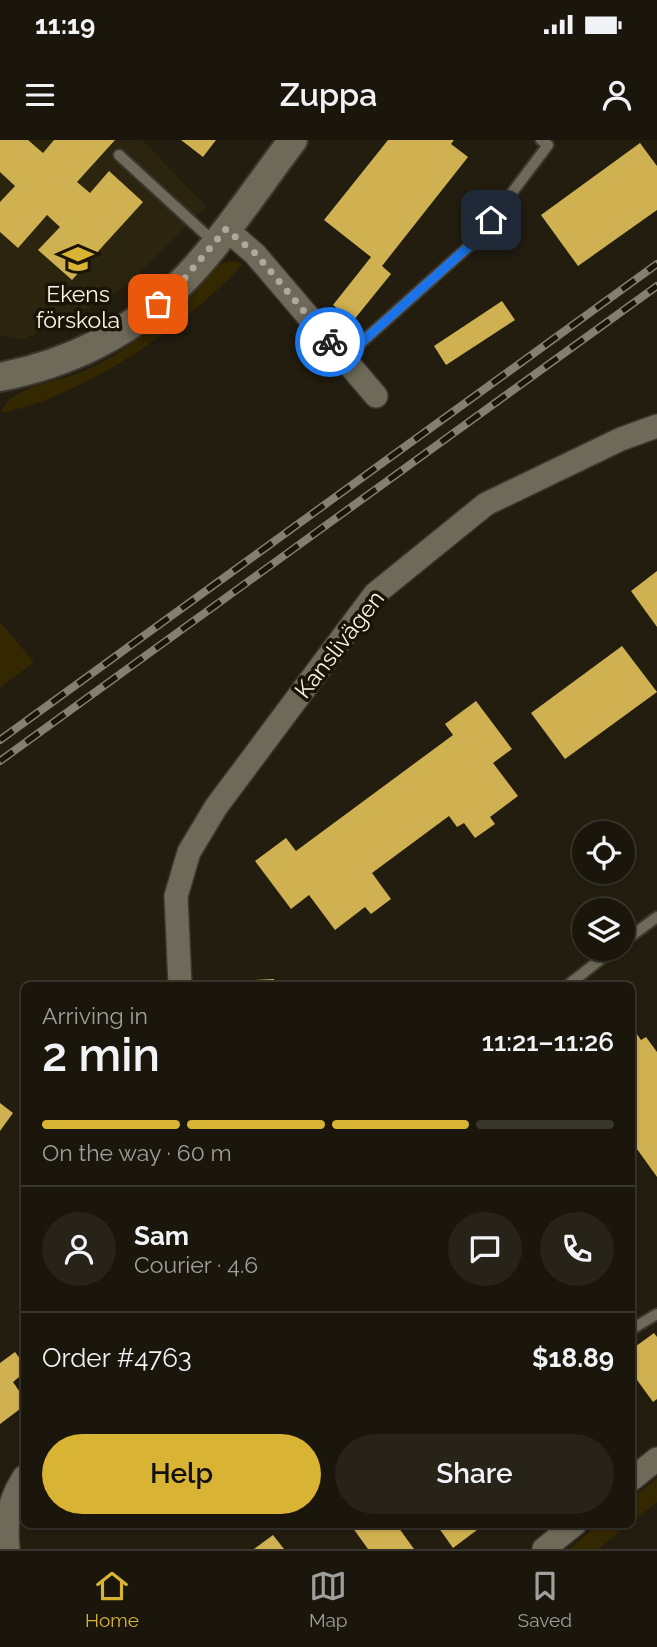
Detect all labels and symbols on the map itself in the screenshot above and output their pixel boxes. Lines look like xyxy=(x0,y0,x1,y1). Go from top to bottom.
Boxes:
pin xyxy=(461,190,521,250)
school or university icon: Ekens förskola xyxy=(61,242,95,276)
pin xyxy=(128,274,188,334)
place label: Ekens förskola xyxy=(36,280,120,333)
courier xyxy=(295,307,365,377)
street label: Kanslivägen xyxy=(289,585,389,703)

